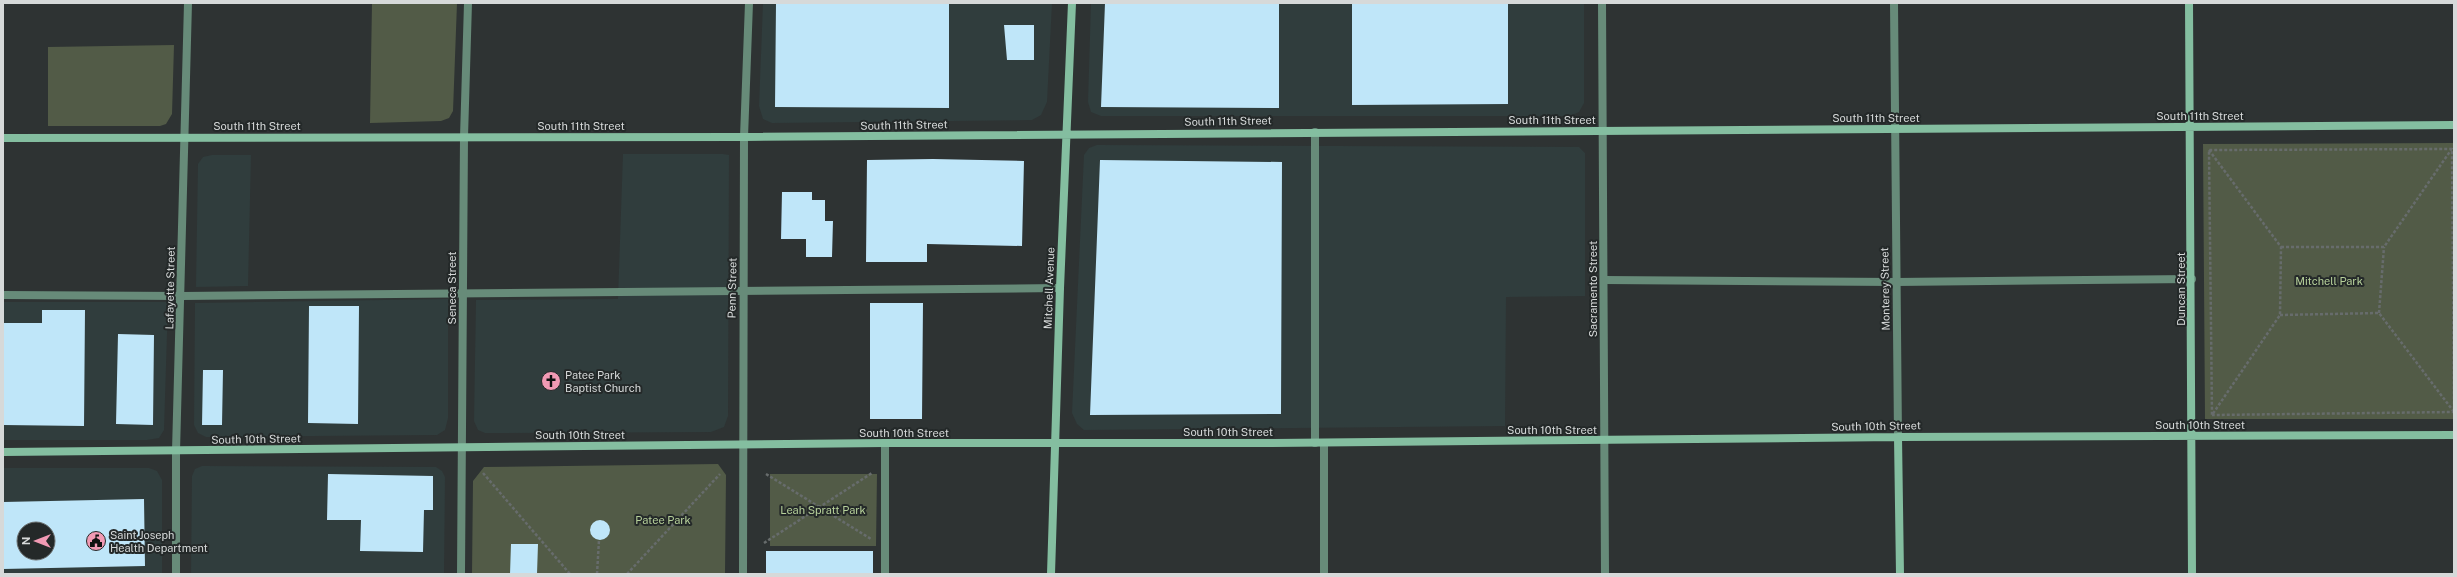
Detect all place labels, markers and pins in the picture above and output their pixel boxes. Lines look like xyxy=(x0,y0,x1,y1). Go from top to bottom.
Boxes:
place label: Patee Park Baptist Church xyxy=(565,369,641,394)
church icon: Patee Park Baptist Church xyxy=(540,370,562,392)
place label: Saint Joseph Health Department xyxy=(110,529,208,554)
public building icon: Saint Joseph Health Department xyxy=(85,530,107,552)

